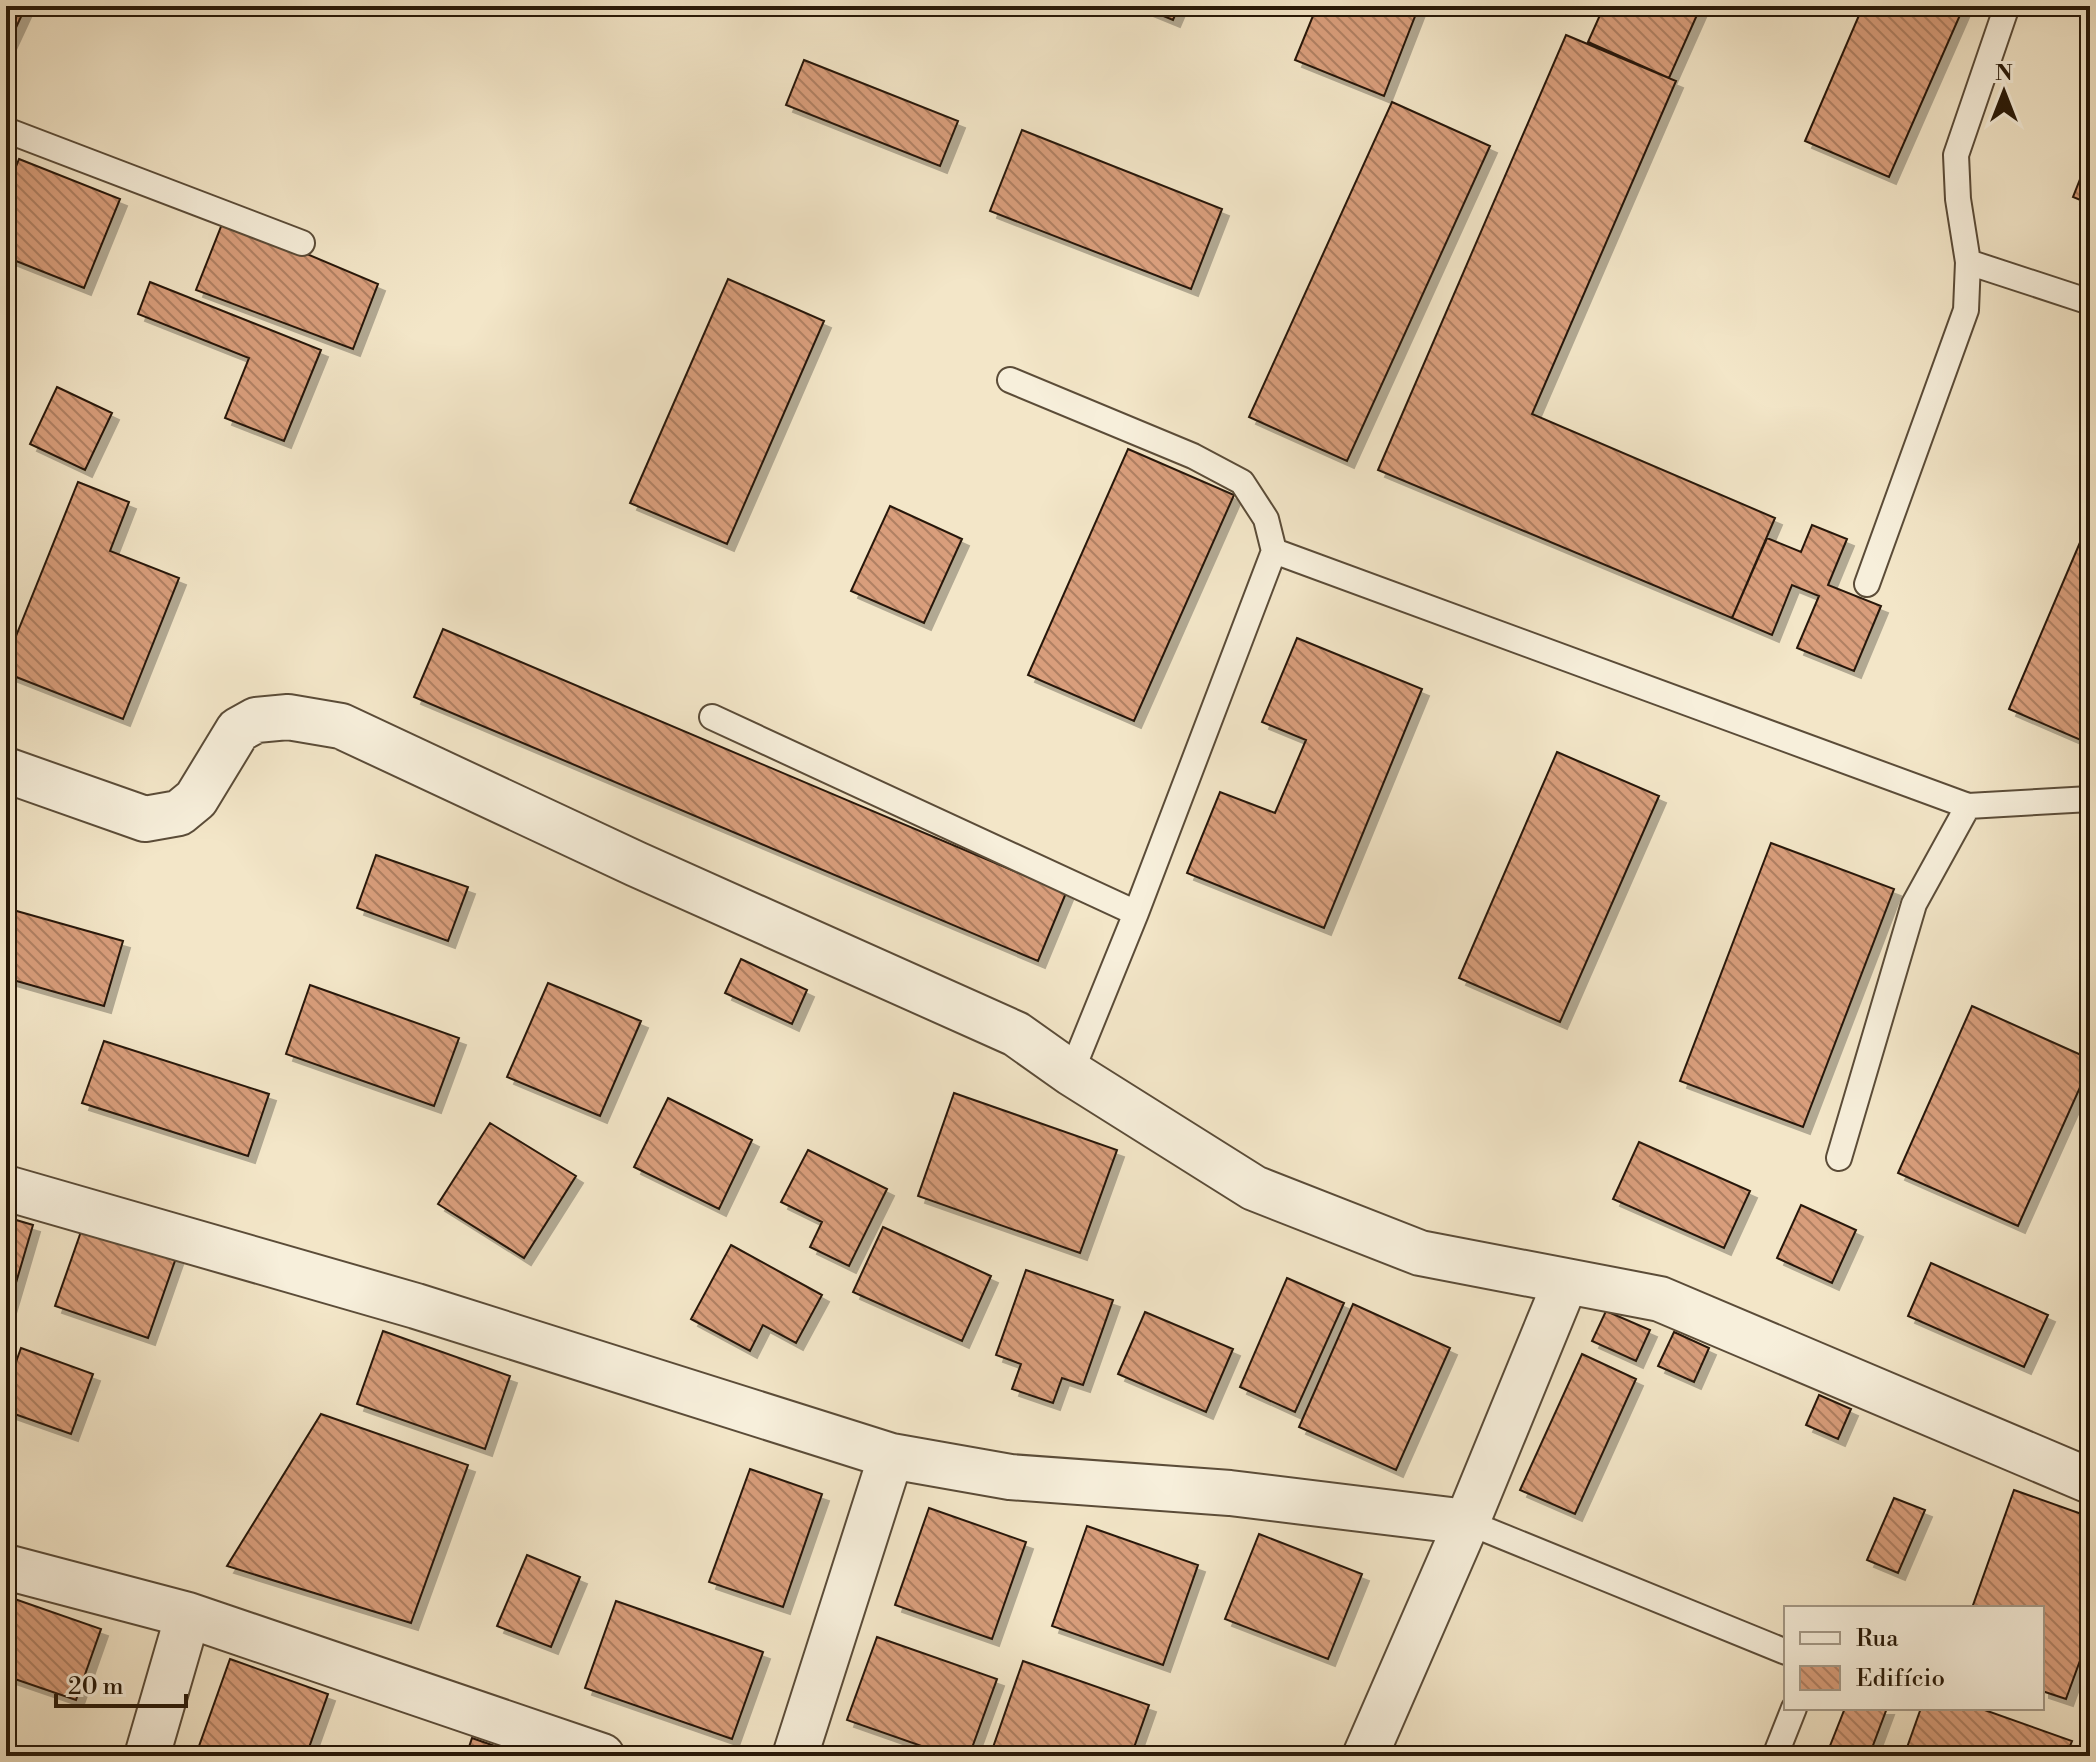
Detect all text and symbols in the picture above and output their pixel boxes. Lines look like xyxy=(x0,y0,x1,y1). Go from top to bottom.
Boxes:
north arrow xyxy=(1964,52,2044,132)
text: N xyxy=(1995,60,2013,87)
legend xyxy=(1784,1606,2044,1710)
text: Rua xyxy=(1856,1624,1899,1654)
scale bar xyxy=(56,1658,186,1708)
text: Edifício xyxy=(1856,1664,1945,1694)
text: 20 m xyxy=(68,1672,124,1702)

